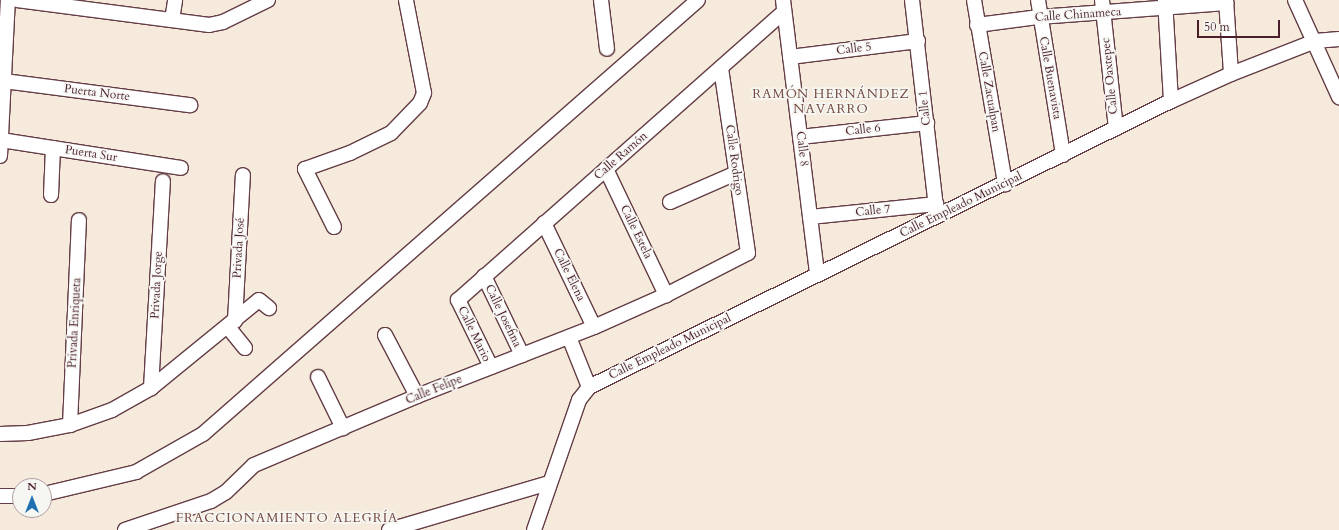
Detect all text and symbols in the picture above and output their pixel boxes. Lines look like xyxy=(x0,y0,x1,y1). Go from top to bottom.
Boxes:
street label: Calle Chinameca xyxy=(1034,5,1122,25)
scale bar xyxy=(1199,12,1282,38)
text: 50 m xyxy=(1204,19,1230,35)
street label: Calle Buenavista xyxy=(1036,36,1064,120)
street label: Calle Oaxtepec xyxy=(1099,37,1121,115)
street label: Calle 5 xyxy=(836,40,872,58)
street label: Calle Zacualpan xyxy=(975,51,1003,133)
street label: Puerta Norte xyxy=(63,82,131,104)
district label: RAMÓN HERNÁNDEZ NAVARRO xyxy=(752,87,910,118)
street label: Calle 1 xyxy=(916,90,934,126)
street label: Calle 6 xyxy=(845,121,881,139)
street label: Calle Rodrigo xyxy=(722,124,746,196)
street label: Calle Ramón xyxy=(591,129,651,183)
street label: Calle 8 xyxy=(793,131,811,167)
street label: Puerta Sur xyxy=(64,143,118,165)
street label: Calle Empleado Municipal xyxy=(897,169,1025,241)
street label: Calle 7 xyxy=(855,202,891,220)
street label: Calle Estela xyxy=(617,203,655,261)
street label: Privada José xyxy=(230,217,248,279)
street label: Calle Elena xyxy=(550,246,588,304)
street label: Privada Jorge xyxy=(148,251,166,319)
street label: Privada Enriqueta xyxy=(65,278,85,368)
street label: Calle Josefina xyxy=(482,282,524,350)
street label: Calle Mario xyxy=(454,304,494,364)
street label: Calle Empleado Municipal xyxy=(606,311,734,383)
street label: Calle Felipe xyxy=(404,372,464,408)
north arrow xyxy=(12,478,52,518)
text: N xyxy=(27,479,37,494)
district label: FRACCIONAMIENTO ALEGRÍA xyxy=(176,510,398,526)

